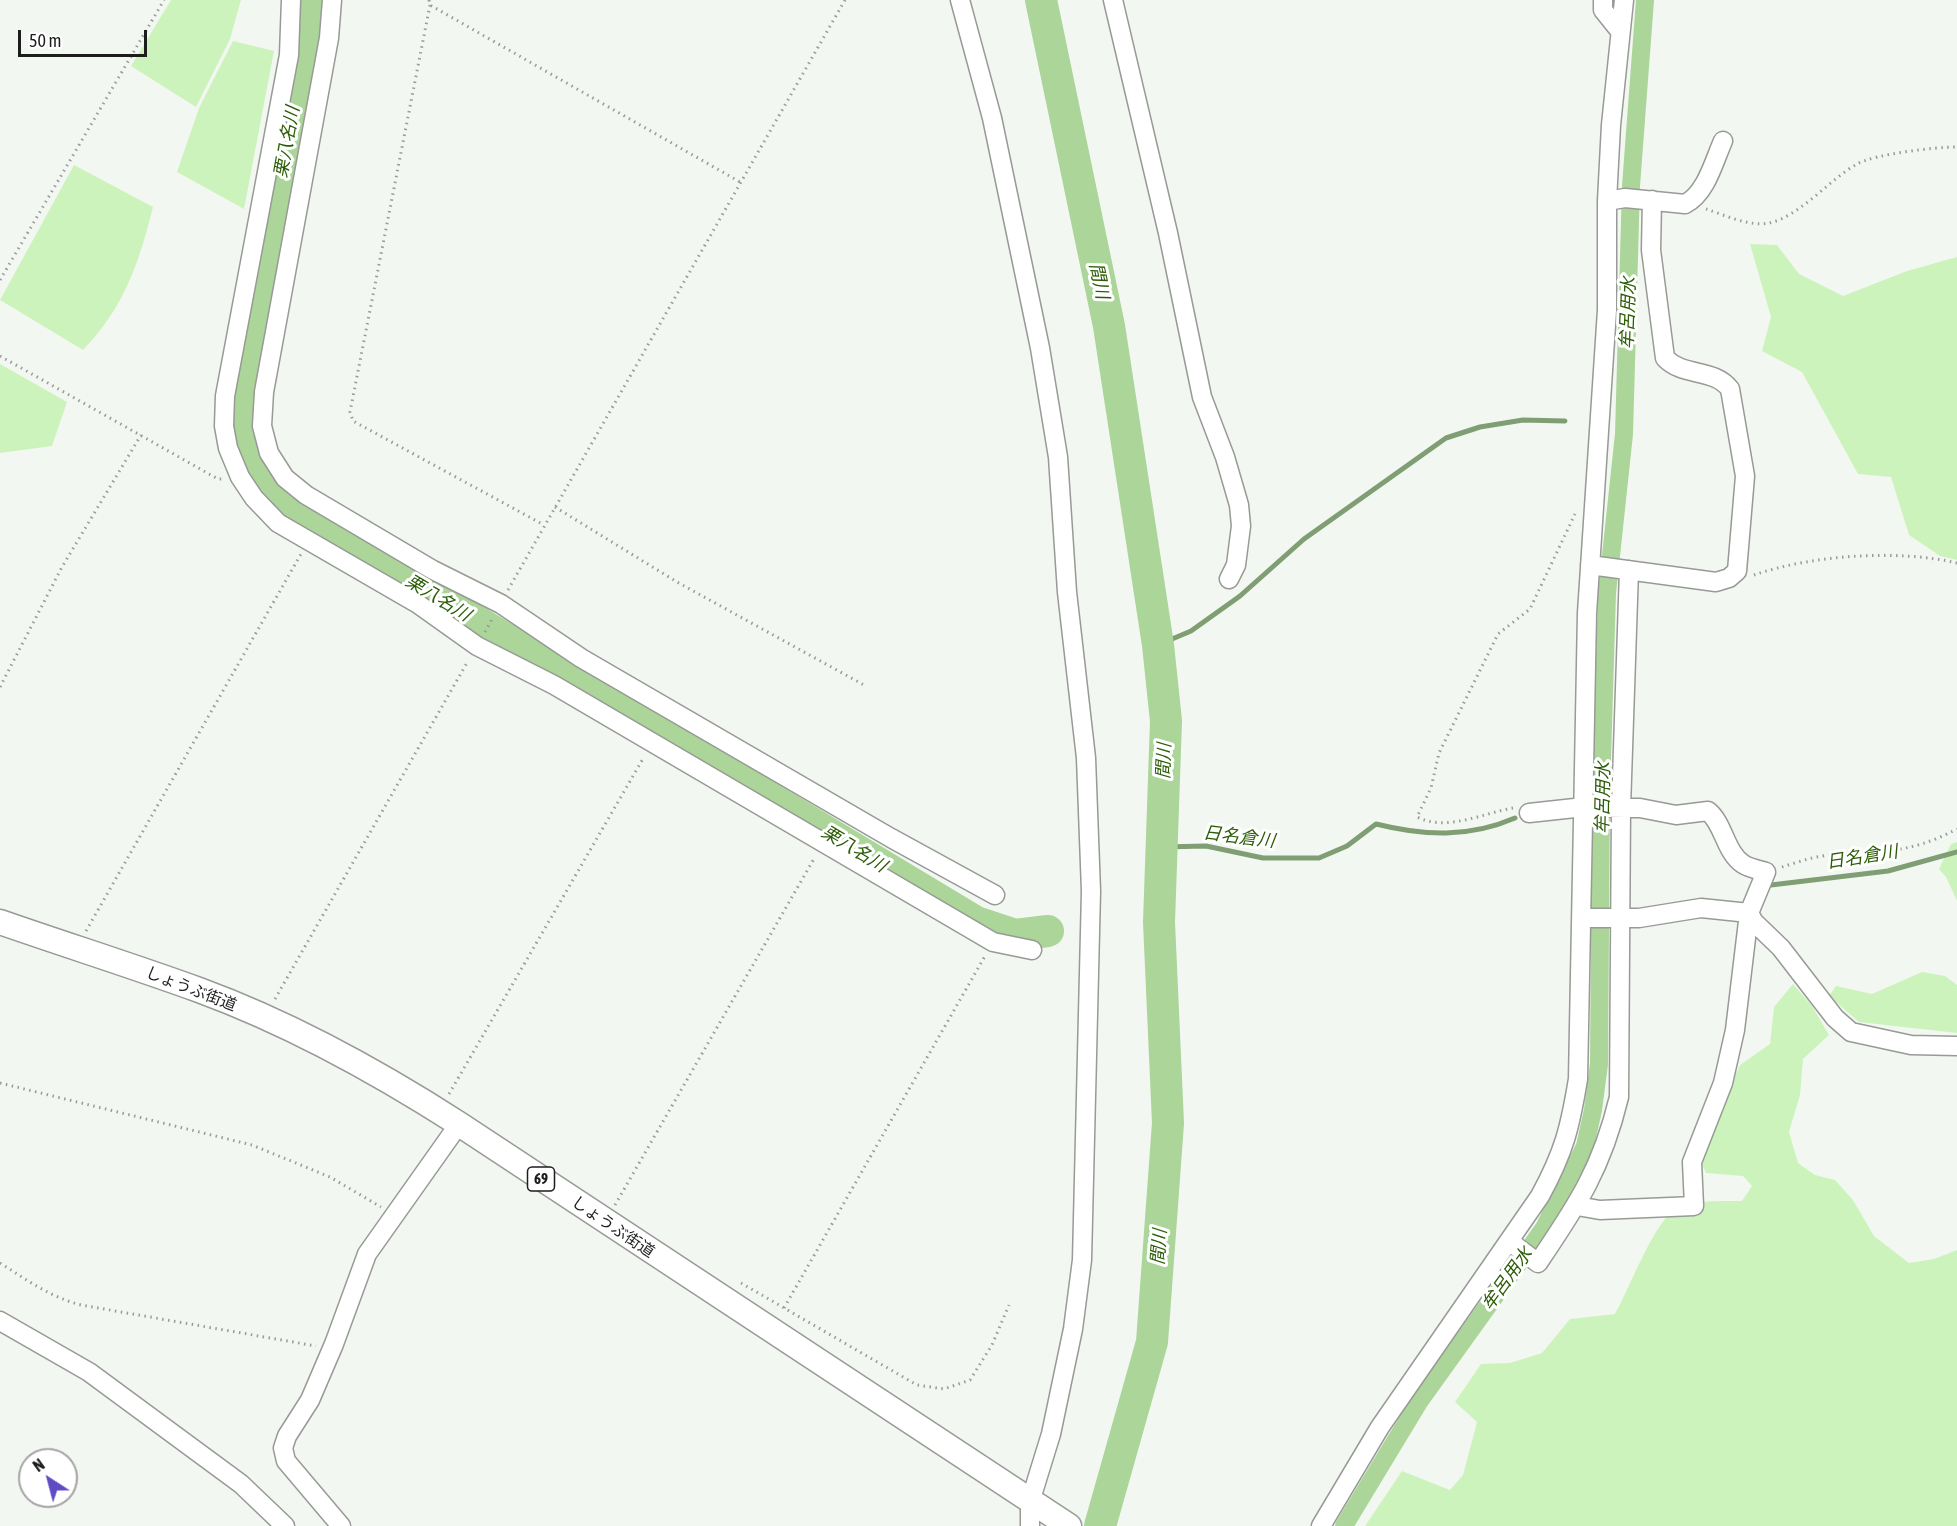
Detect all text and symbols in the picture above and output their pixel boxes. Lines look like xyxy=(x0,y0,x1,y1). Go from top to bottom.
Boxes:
scale bar xyxy=(21,18,150,56)
text: 50 m xyxy=(29,30,61,51)
water label: 栗八名川 xyxy=(270,105,304,179)
water label: 間川 xyxy=(1085,261,1113,301)
water label: 牟呂用水 xyxy=(1616,277,1640,349)
water label: 栗八名川 xyxy=(402,570,474,626)
water label: 間川 xyxy=(1153,743,1175,779)
water label: 牟呂用水 xyxy=(1592,762,1614,834)
water label: 栗八名川 xyxy=(818,821,890,877)
water label: 日名倉川 xyxy=(1202,822,1276,852)
water label: 日名倉川 xyxy=(1825,841,1899,873)
street label: しょうぶ街道 xyxy=(143,963,239,1015)
road number: 69 xyxy=(528,1167,554,1191)
street label: しょうぶ街道 xyxy=(568,1192,658,1262)
water label: 間川 xyxy=(1147,1228,1171,1266)
water label: 牟呂用水 xyxy=(1477,1244,1537,1314)
north arrow xyxy=(18,1448,78,1508)
text: N xyxy=(29,1455,48,1475)

